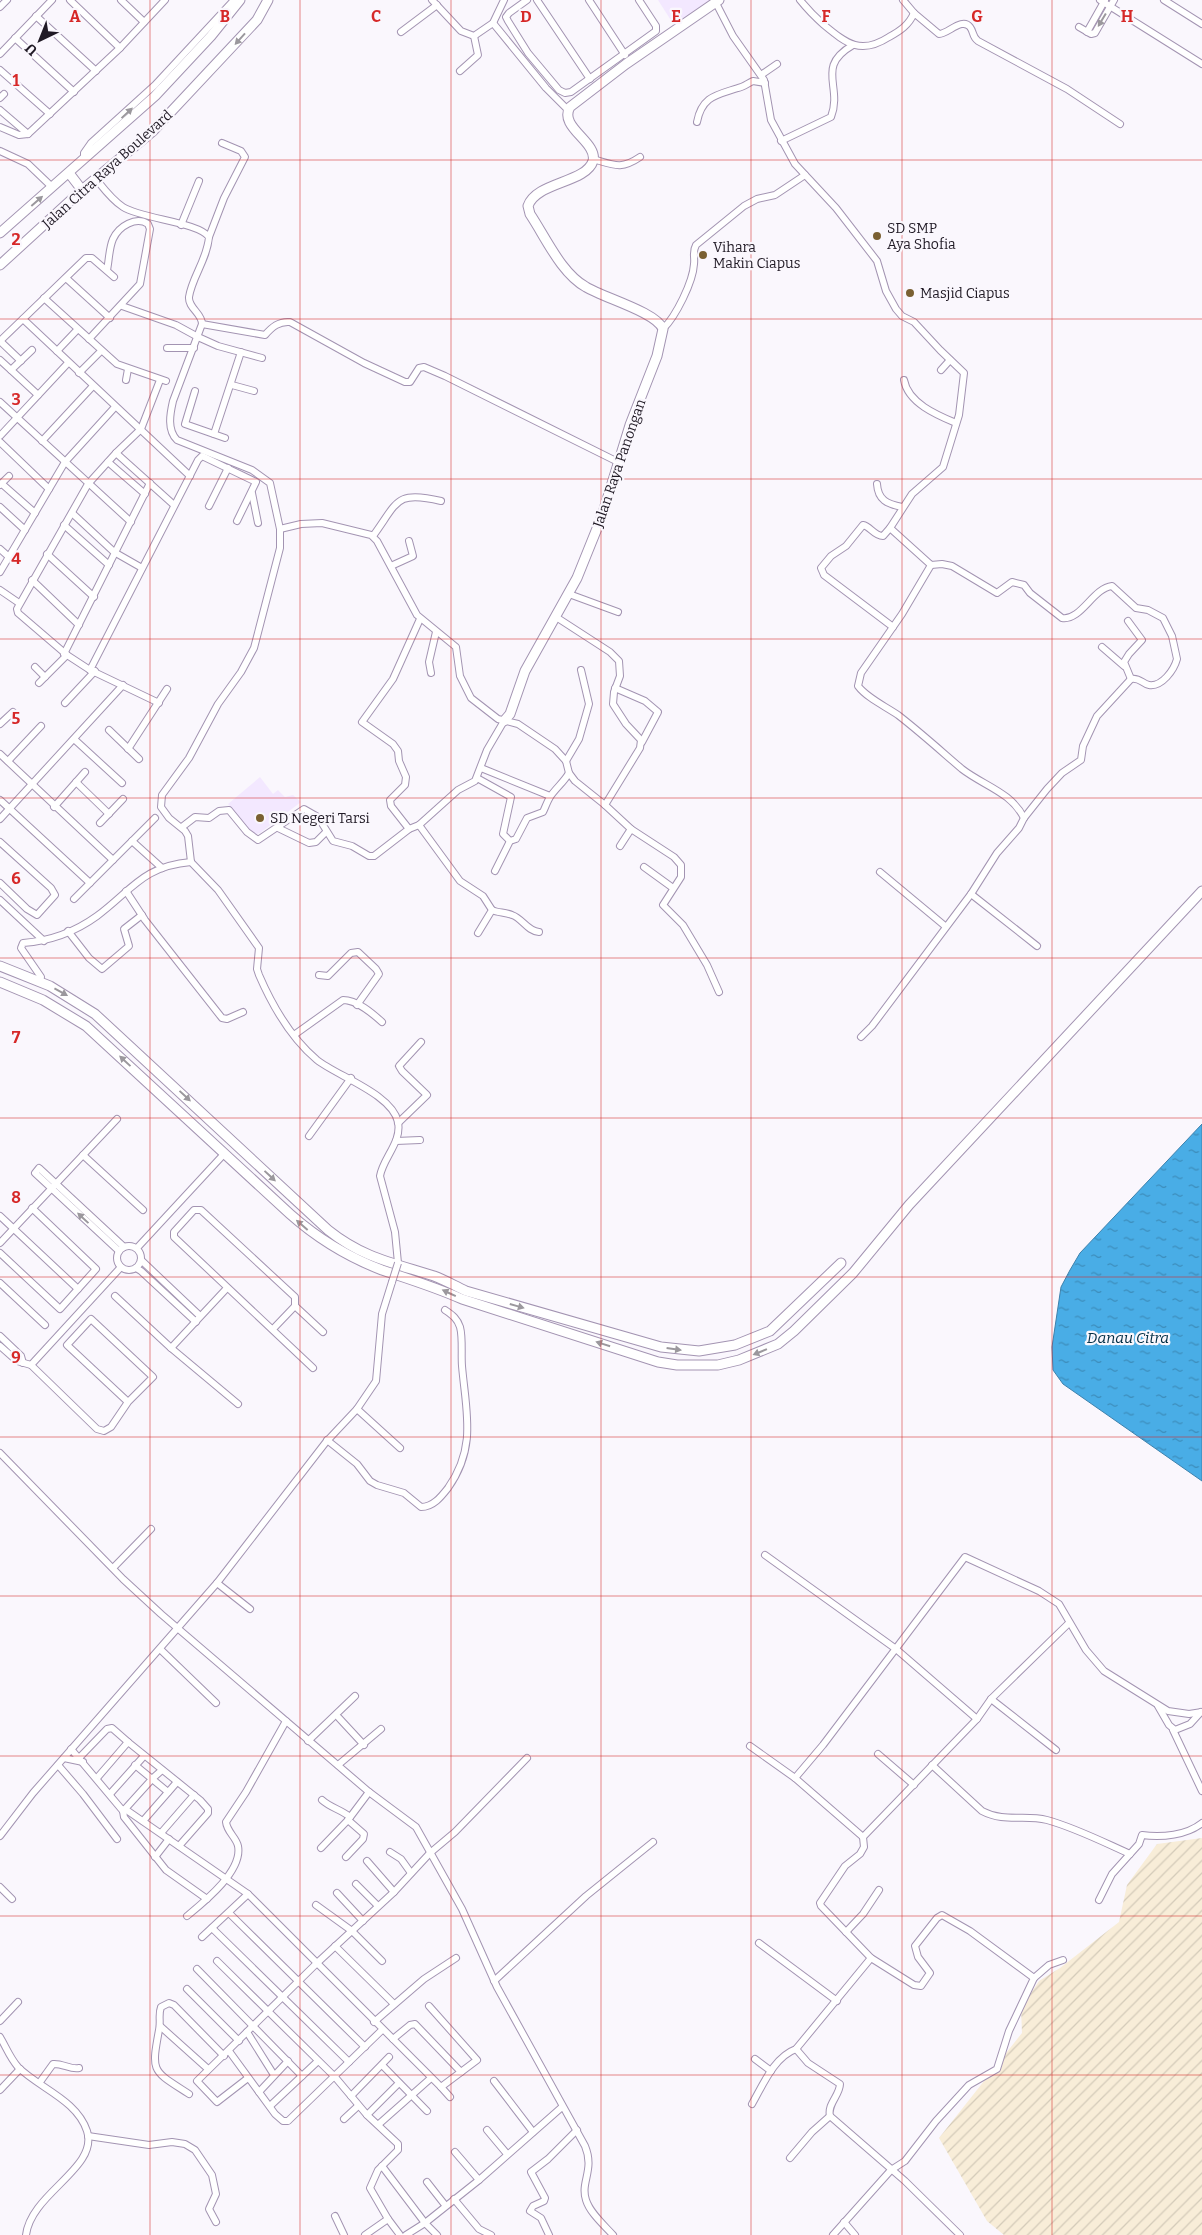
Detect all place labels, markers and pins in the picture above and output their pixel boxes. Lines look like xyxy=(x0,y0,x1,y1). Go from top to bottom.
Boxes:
place label: SD SMP Aya Shofia xyxy=(887,220,956,253)
marker: SD SMP Aya Shofia xyxy=(871,230,883,242)
place label: Vihara Makin Ciapus xyxy=(713,239,800,272)
marker: Vihara Makin Ciapus xyxy=(697,249,709,261)
place label: Masjid Ciapus xyxy=(920,285,1010,302)
marker: Masjid Ciapus xyxy=(904,287,916,299)
place label: SD Negeri Tarsi xyxy=(270,810,370,827)
marker: SD Negeri Tarsi xyxy=(254,812,266,824)

